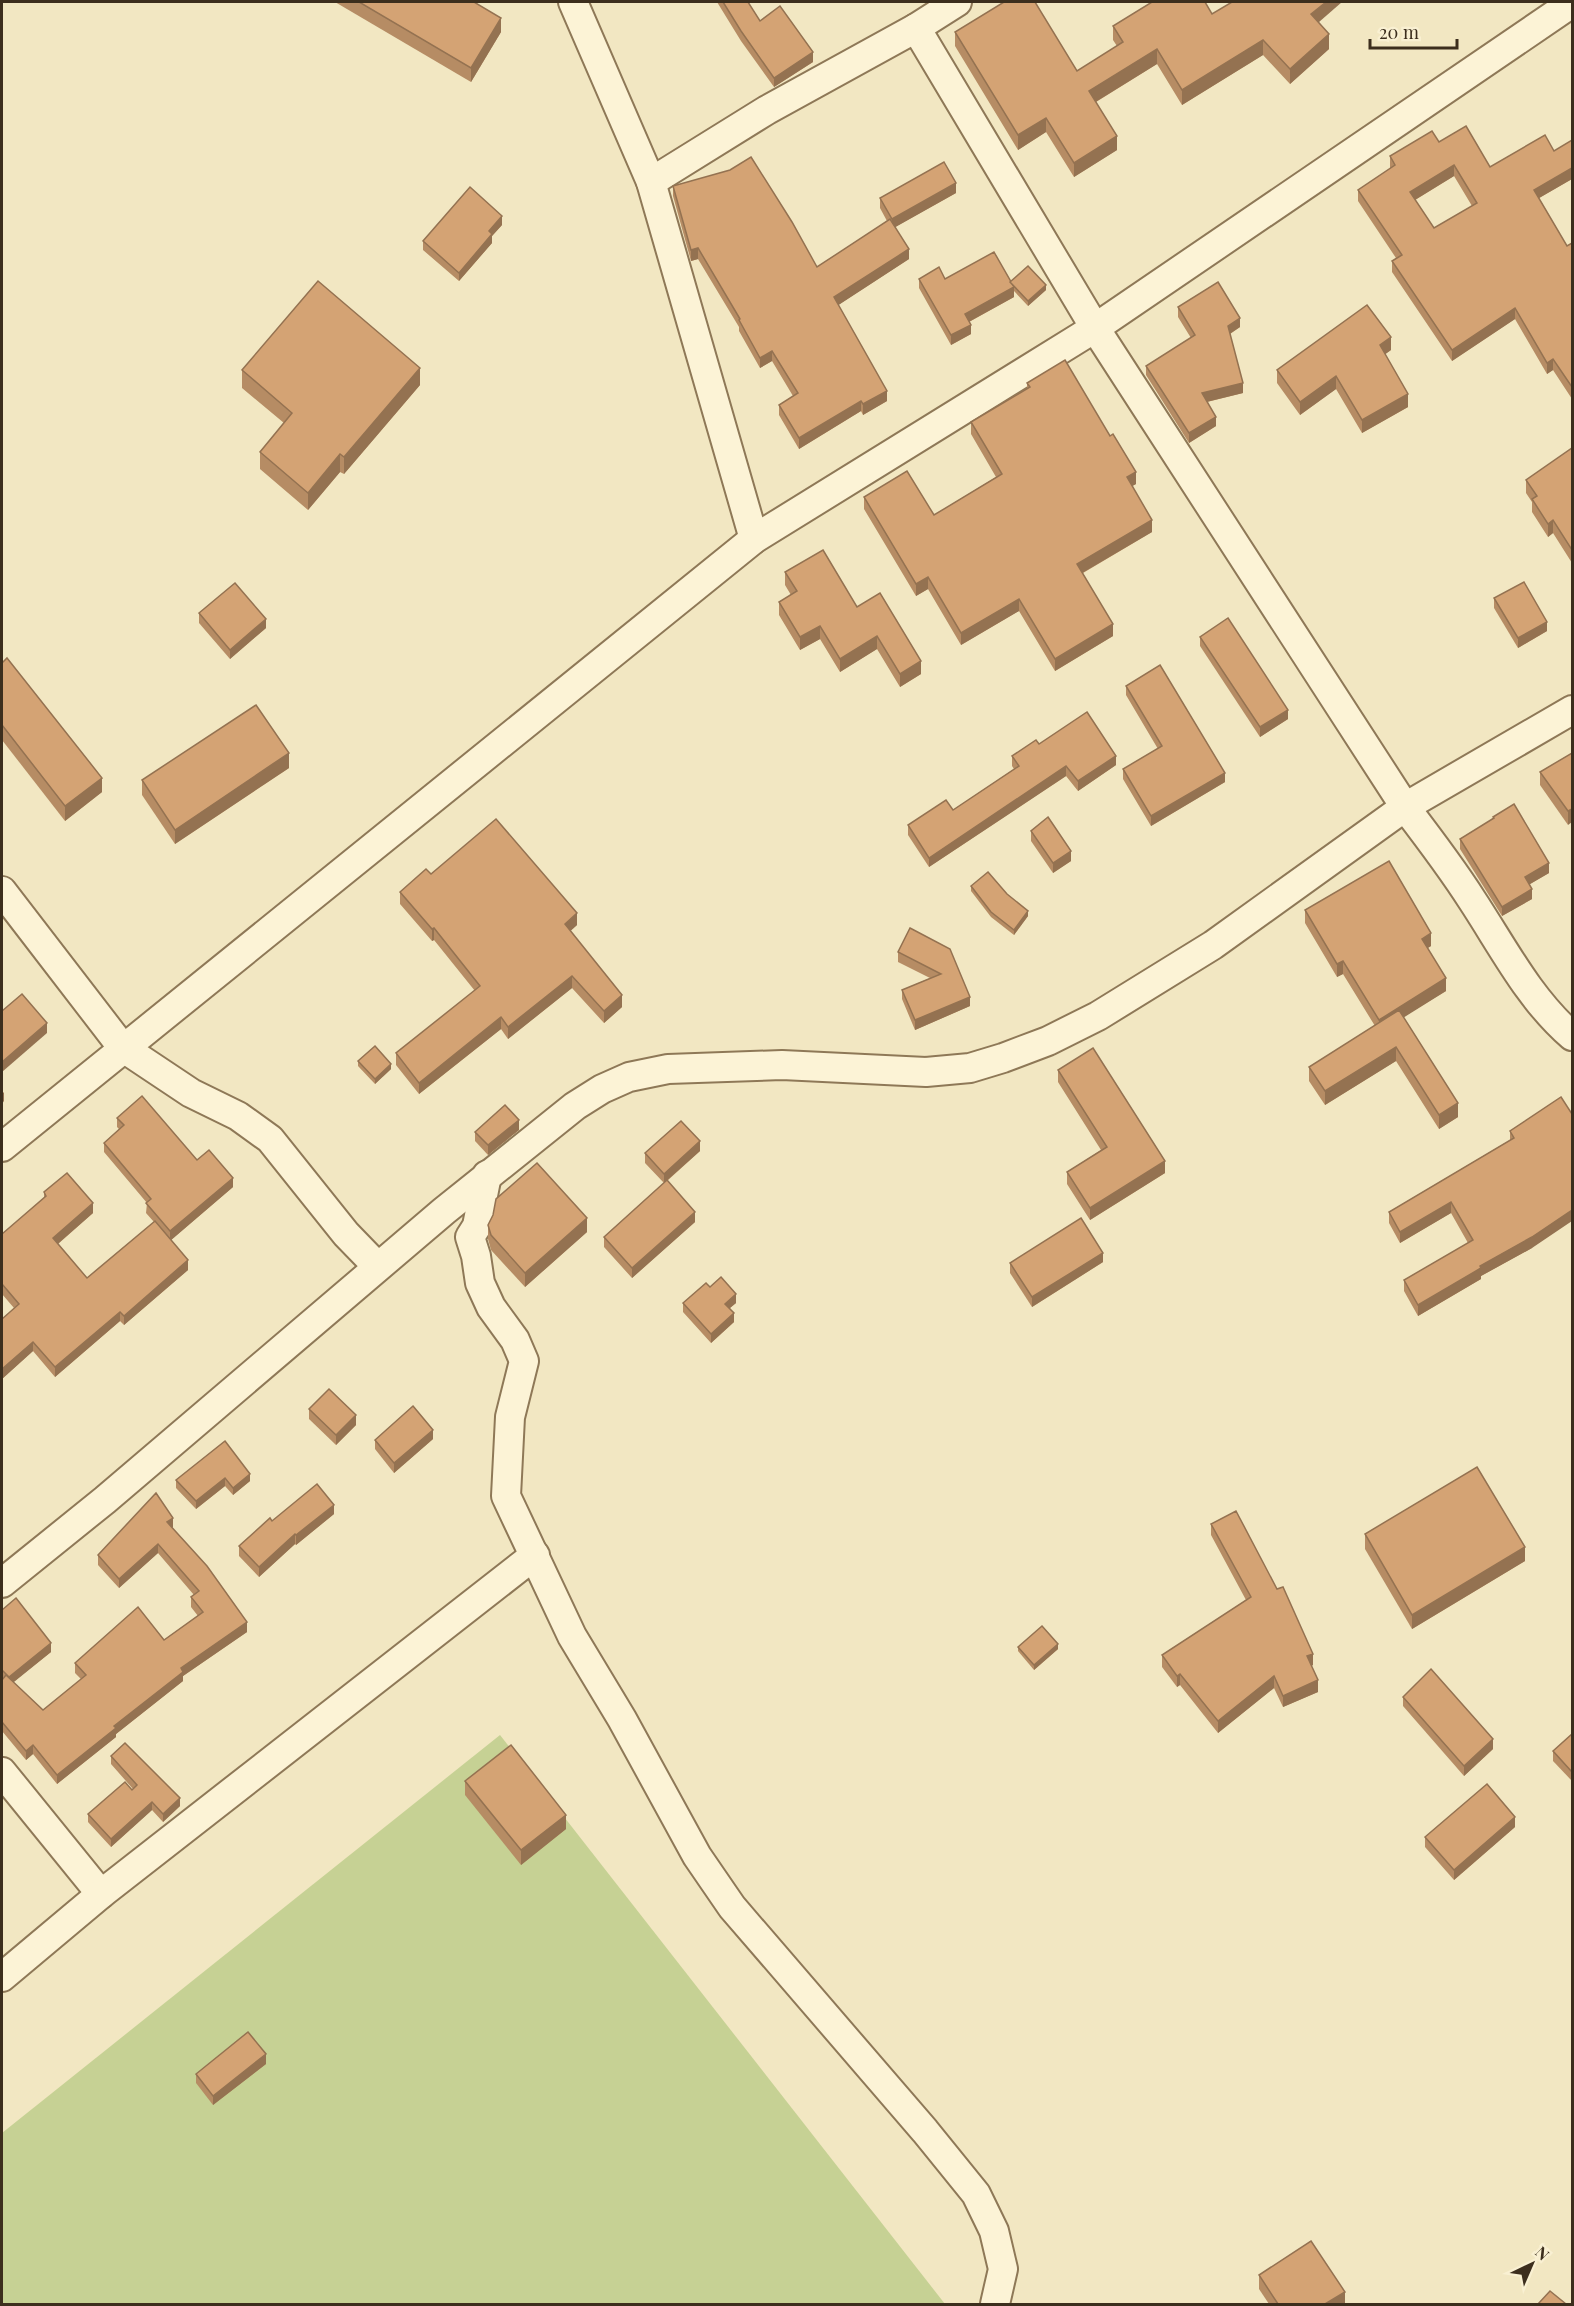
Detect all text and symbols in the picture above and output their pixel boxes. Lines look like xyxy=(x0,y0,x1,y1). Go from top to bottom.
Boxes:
scale bar xyxy=(1370,12,1457,50)
text: 20 m xyxy=(1379,20,1419,44)
north arrow xyxy=(1502,2234,1562,2294)
text: N xyxy=(1531,2241,1555,2265)

